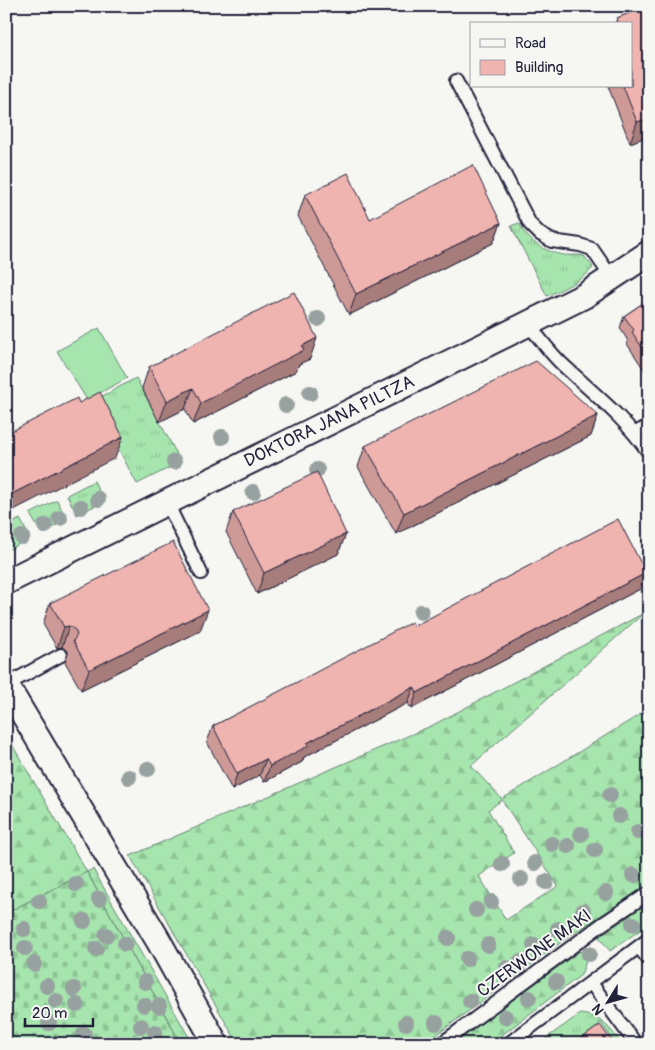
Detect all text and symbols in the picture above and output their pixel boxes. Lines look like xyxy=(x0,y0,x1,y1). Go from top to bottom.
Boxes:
legend xyxy=(470,22,632,88)
text: Road xyxy=(515,34,546,53)
text: Building xyxy=(515,58,563,77)
street label: DOKTORA JANA PILTZA xyxy=(240,370,418,473)
street label: CZERWONE MAKI xyxy=(473,904,596,1003)
north arrow xyxy=(582,978,632,1028)
scale bar xyxy=(25,995,92,1027)
text: N xyxy=(588,1001,608,1018)
text: 20 m xyxy=(32,1004,67,1023)

